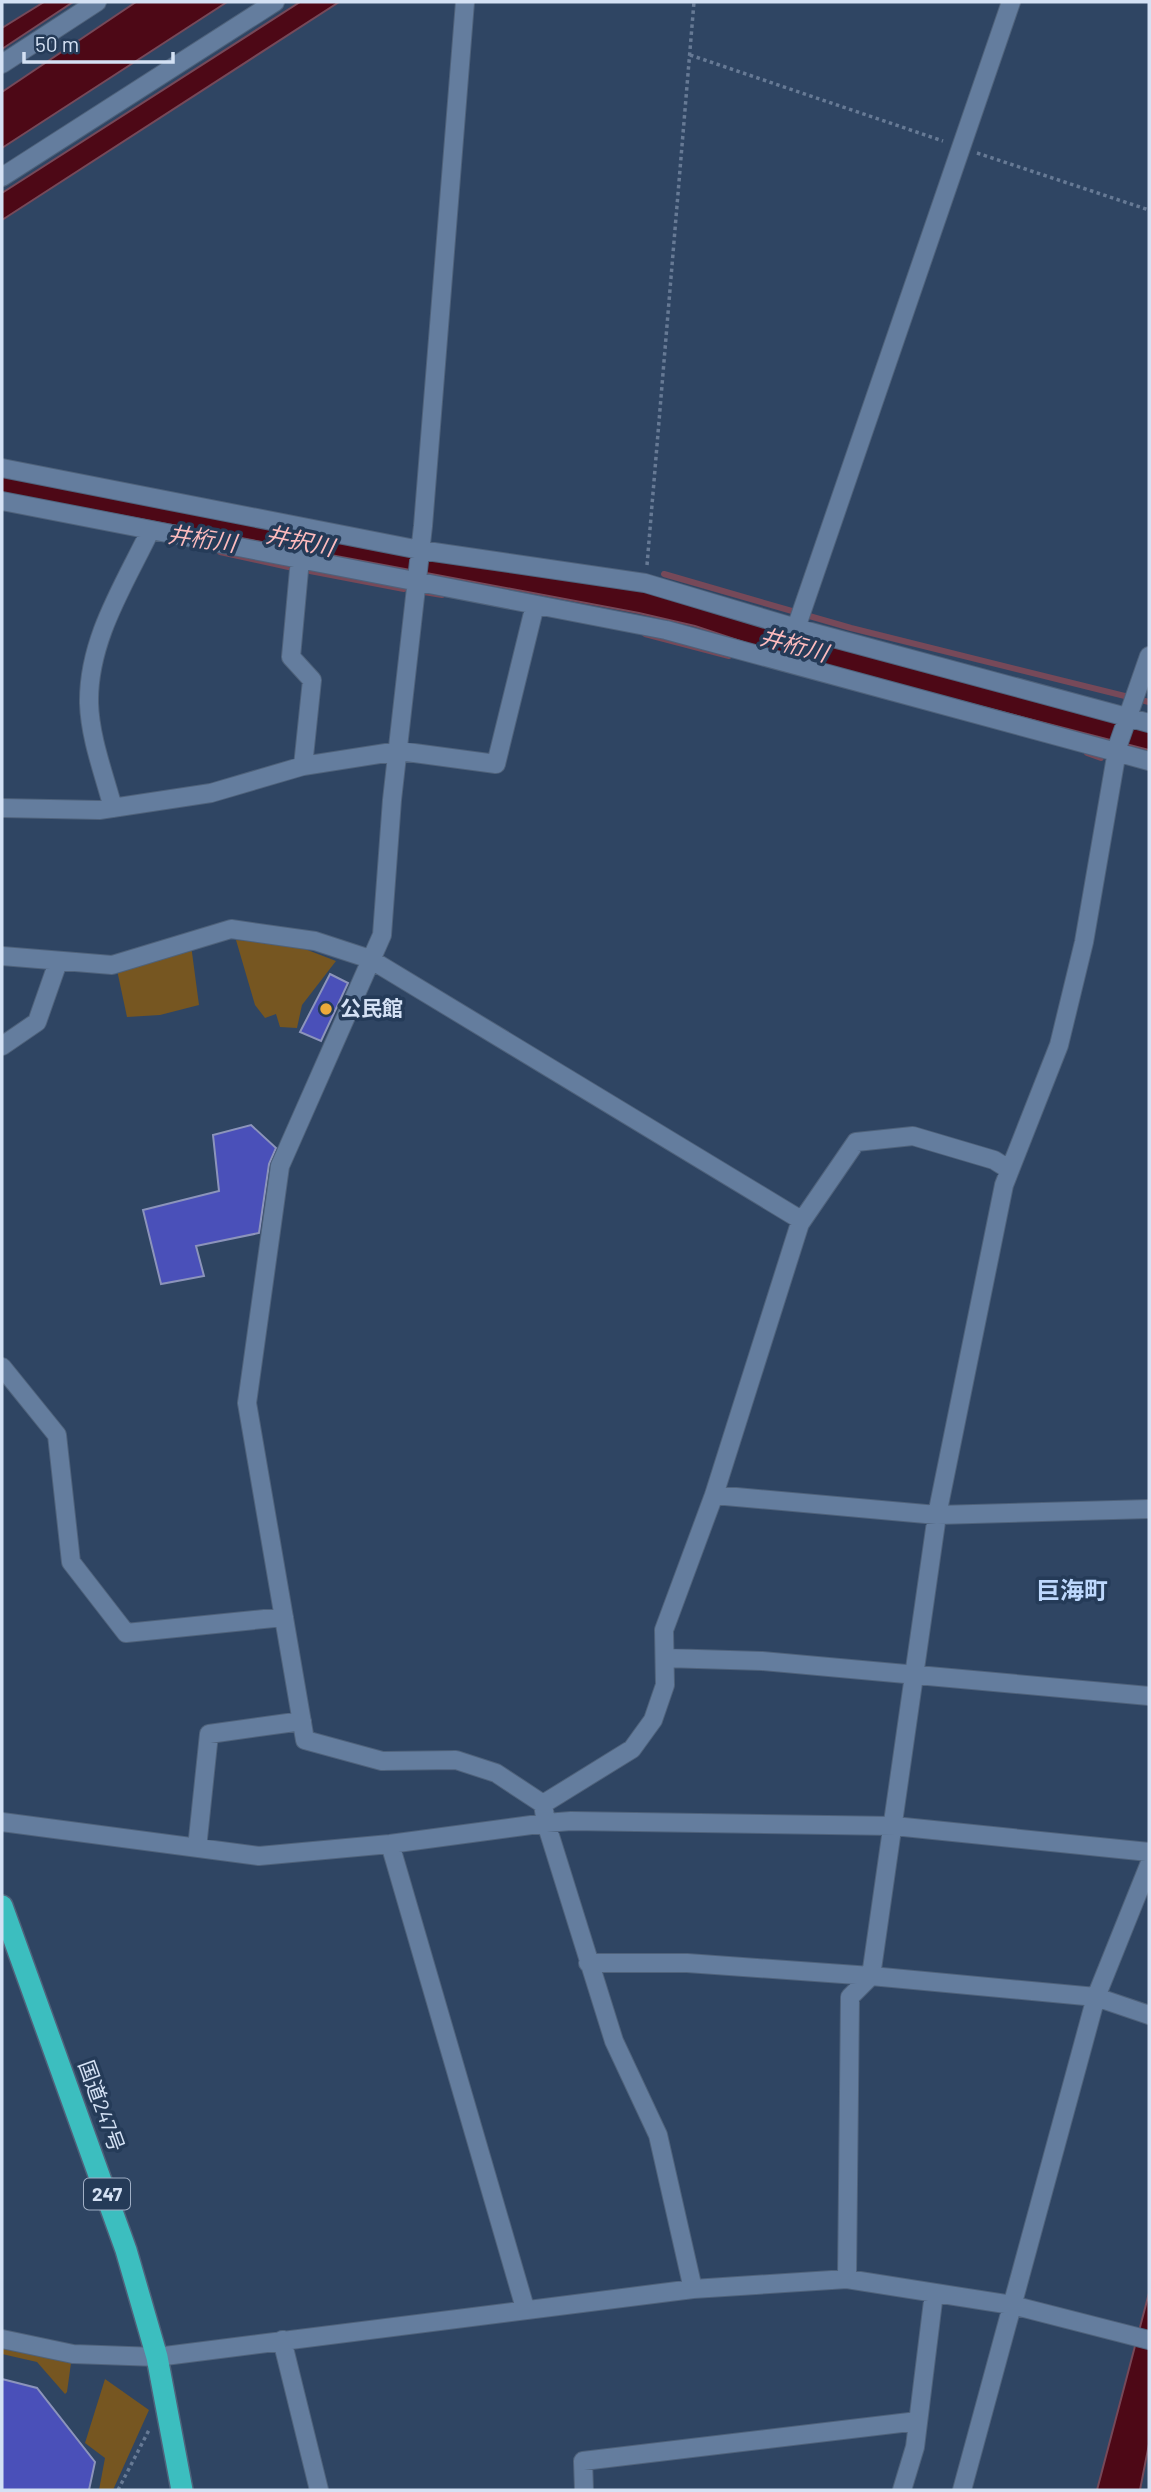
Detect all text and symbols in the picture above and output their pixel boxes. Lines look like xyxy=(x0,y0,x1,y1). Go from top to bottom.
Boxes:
scale bar xyxy=(24,21,173,65)
text: 50 m xyxy=(35,31,79,56)
water label: 井桁川 xyxy=(166,519,241,557)
water label: 井択川 xyxy=(264,519,340,562)
water label: 井桁川 xyxy=(757,622,834,667)
place label: 公民館 xyxy=(340,995,403,1020)
marker: 公民館 xyxy=(318,1001,334,1017)
district label: 巨海町 xyxy=(1036,1575,1108,1604)
street label: 国道247号 xyxy=(74,2057,130,2154)
road number: 247 xyxy=(84,2178,130,2210)

